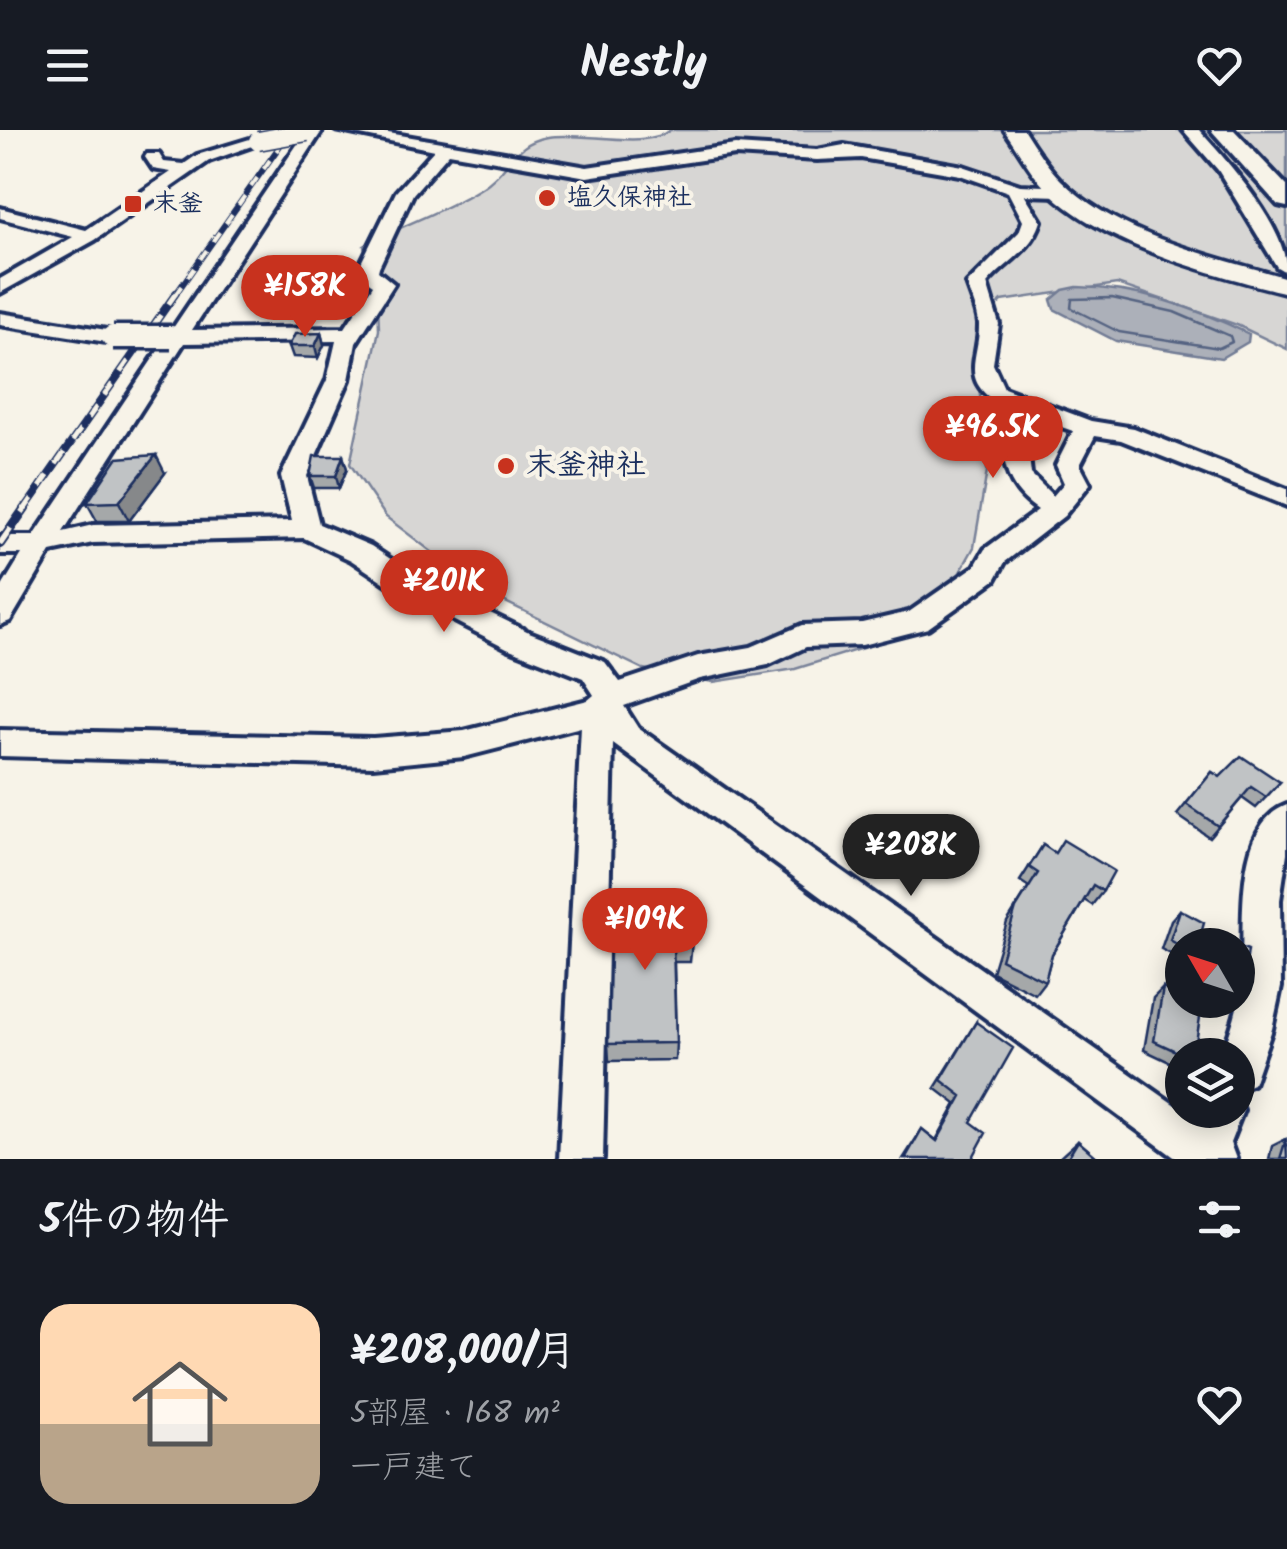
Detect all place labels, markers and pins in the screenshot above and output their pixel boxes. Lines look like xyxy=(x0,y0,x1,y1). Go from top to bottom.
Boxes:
place label: 塩久保神社 xyxy=(567,178,692,218)
place label: 末釜 xyxy=(153,184,203,224)
marker: 塩久保神社 xyxy=(536,187,558,209)
marker: 末釜 xyxy=(122,193,144,215)
pin: ¥158K xyxy=(235,255,375,340)
pin: ¥96.5K xyxy=(912,396,1074,481)
place label: 末釜神社 xyxy=(526,442,646,490)
marker: 末釜神社 xyxy=(495,455,517,477)
pin: ¥201K xyxy=(374,550,514,635)
pin: ¥208K xyxy=(841,814,981,899)
pin: ¥109K xyxy=(575,888,715,973)

